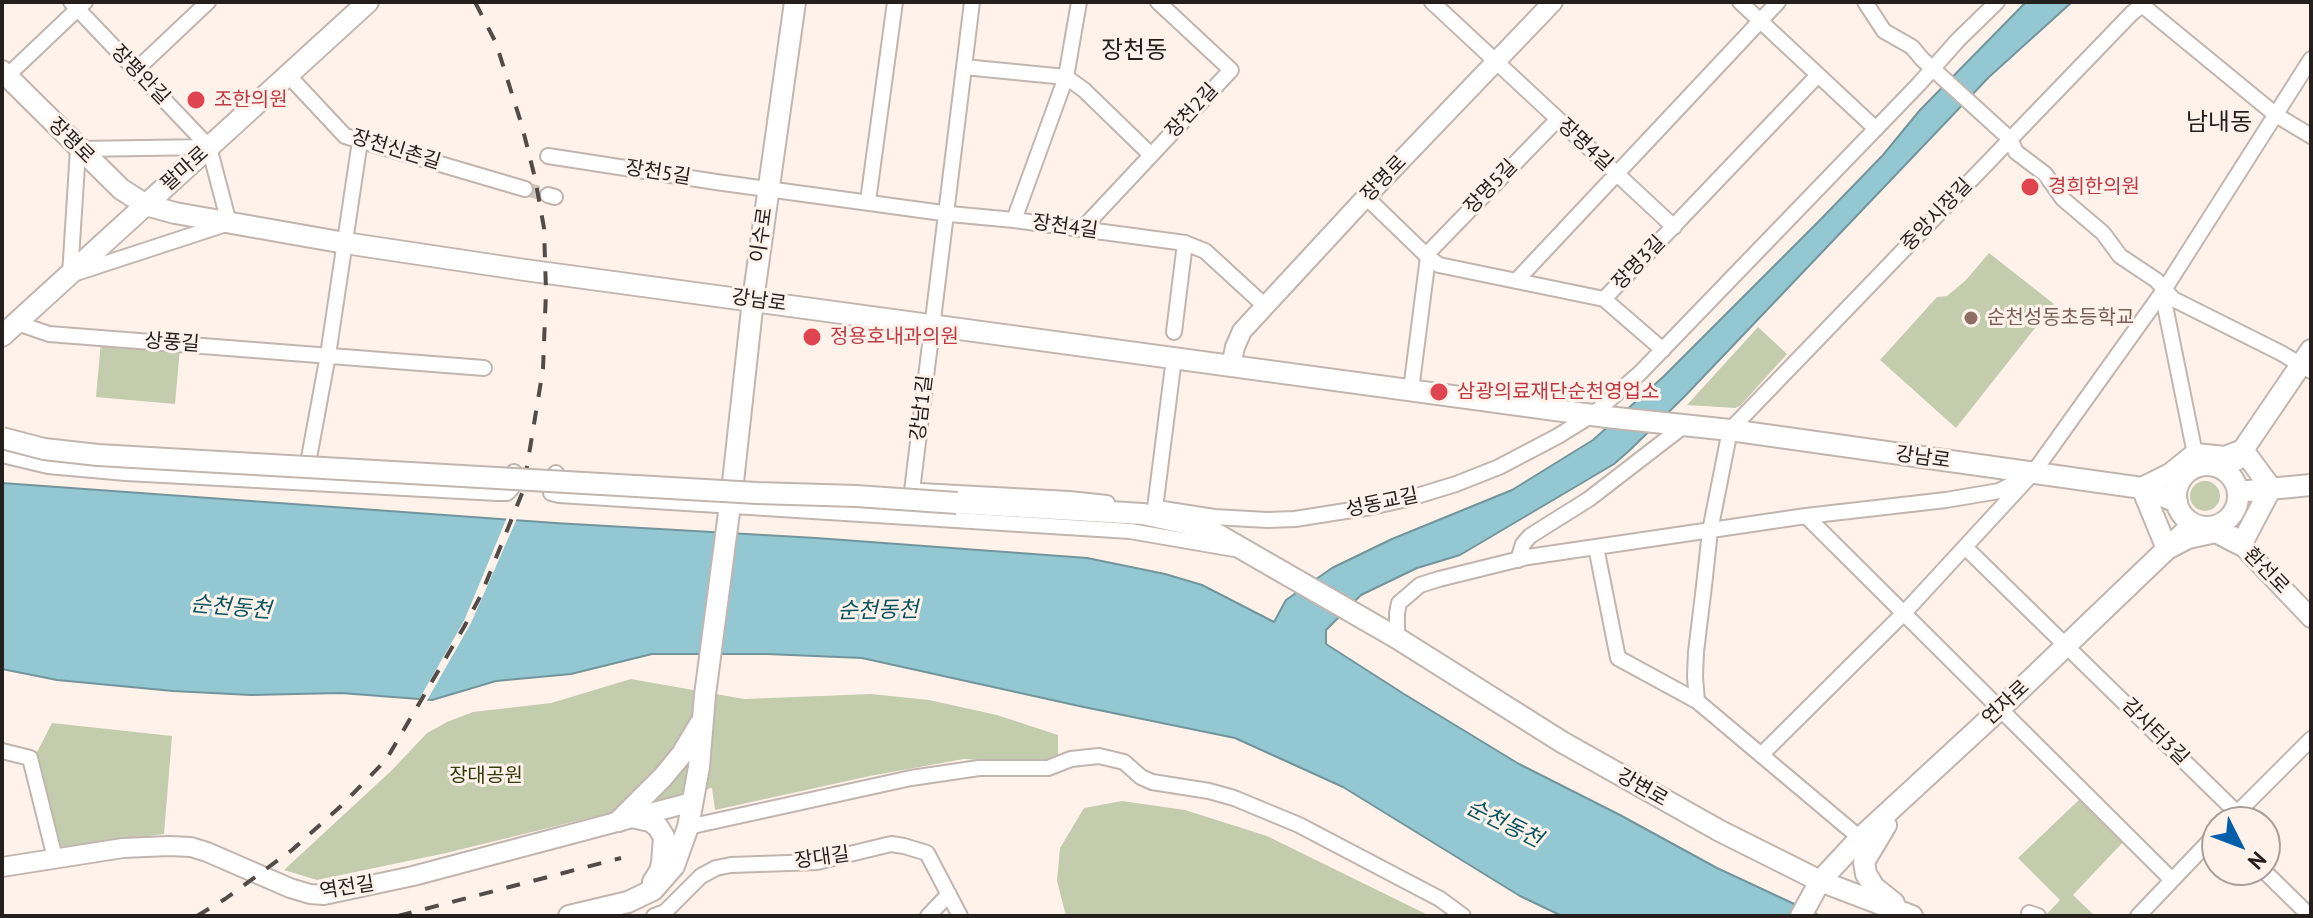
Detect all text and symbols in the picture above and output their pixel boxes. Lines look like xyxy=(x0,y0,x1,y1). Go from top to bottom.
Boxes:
district label: 장천동 xyxy=(1101,37,1167,65)
street label: 장평안길 xyxy=(106,40,174,110)
street label: 장천2길 xyxy=(1161,79,1223,143)
place label: 조한의원 xyxy=(214,88,288,112)
marker: 조한의원 xyxy=(185,89,207,111)
district label: 남내동 xyxy=(2186,109,2252,137)
street label: 장평로 xyxy=(43,113,99,169)
street label: 장명4길 xyxy=(1553,114,1617,176)
street label: 장천신촌길 xyxy=(349,125,443,175)
street label: 팔마로 xyxy=(156,142,214,196)
street label: 장명로 xyxy=(1356,151,1412,207)
street label: 장명5길 xyxy=(1459,155,1523,219)
street label: 장천5길 xyxy=(623,156,693,190)
street label: 중앙시장길 xyxy=(1896,174,1978,256)
place label: 경희한의원 xyxy=(2048,175,2140,199)
marker: 경희한의원 xyxy=(2019,176,2041,198)
street label: 이수로 xyxy=(746,206,778,264)
street label: 장천4길 xyxy=(1031,211,1099,243)
street label: 장명3길 xyxy=(1607,231,1671,295)
street label: 강남로 xyxy=(730,285,788,317)
place label: 순천성동초등학교 xyxy=(1987,306,2134,330)
marker: 순천성동초등학교 xyxy=(1962,309,1980,327)
place label: 정용호내과의원 xyxy=(830,325,959,349)
marker: 정용호내과의원 xyxy=(801,326,823,348)
street label: 상풍길 xyxy=(144,329,200,357)
street label: 강남1길 xyxy=(906,374,938,442)
place label: 삼광의료재단순천영업소 xyxy=(1457,380,1659,404)
marker: 삼광의료재단순천영업소 xyxy=(1428,381,1450,403)
street label: 강남로 xyxy=(1894,442,1952,474)
street label: 성동교길 xyxy=(1344,484,1420,522)
street label: 환선로 xyxy=(2238,543,2294,599)
water label: 순천동천 xyxy=(190,591,272,625)
water label: 순천동천 xyxy=(837,597,919,625)
street label: 연자로 xyxy=(1978,675,2034,731)
street label: 감사터3길 xyxy=(2117,694,2193,770)
park label: 장대공원 xyxy=(449,764,523,788)
street label: 강변로 xyxy=(1612,764,1672,812)
water label: 순천동천 xyxy=(1462,794,1546,854)
north arrow xyxy=(2201,806,2281,886)
street label: 장대길 xyxy=(793,842,851,874)
text: N xyxy=(2242,846,2273,875)
street label: 역전길 xyxy=(318,872,376,904)

